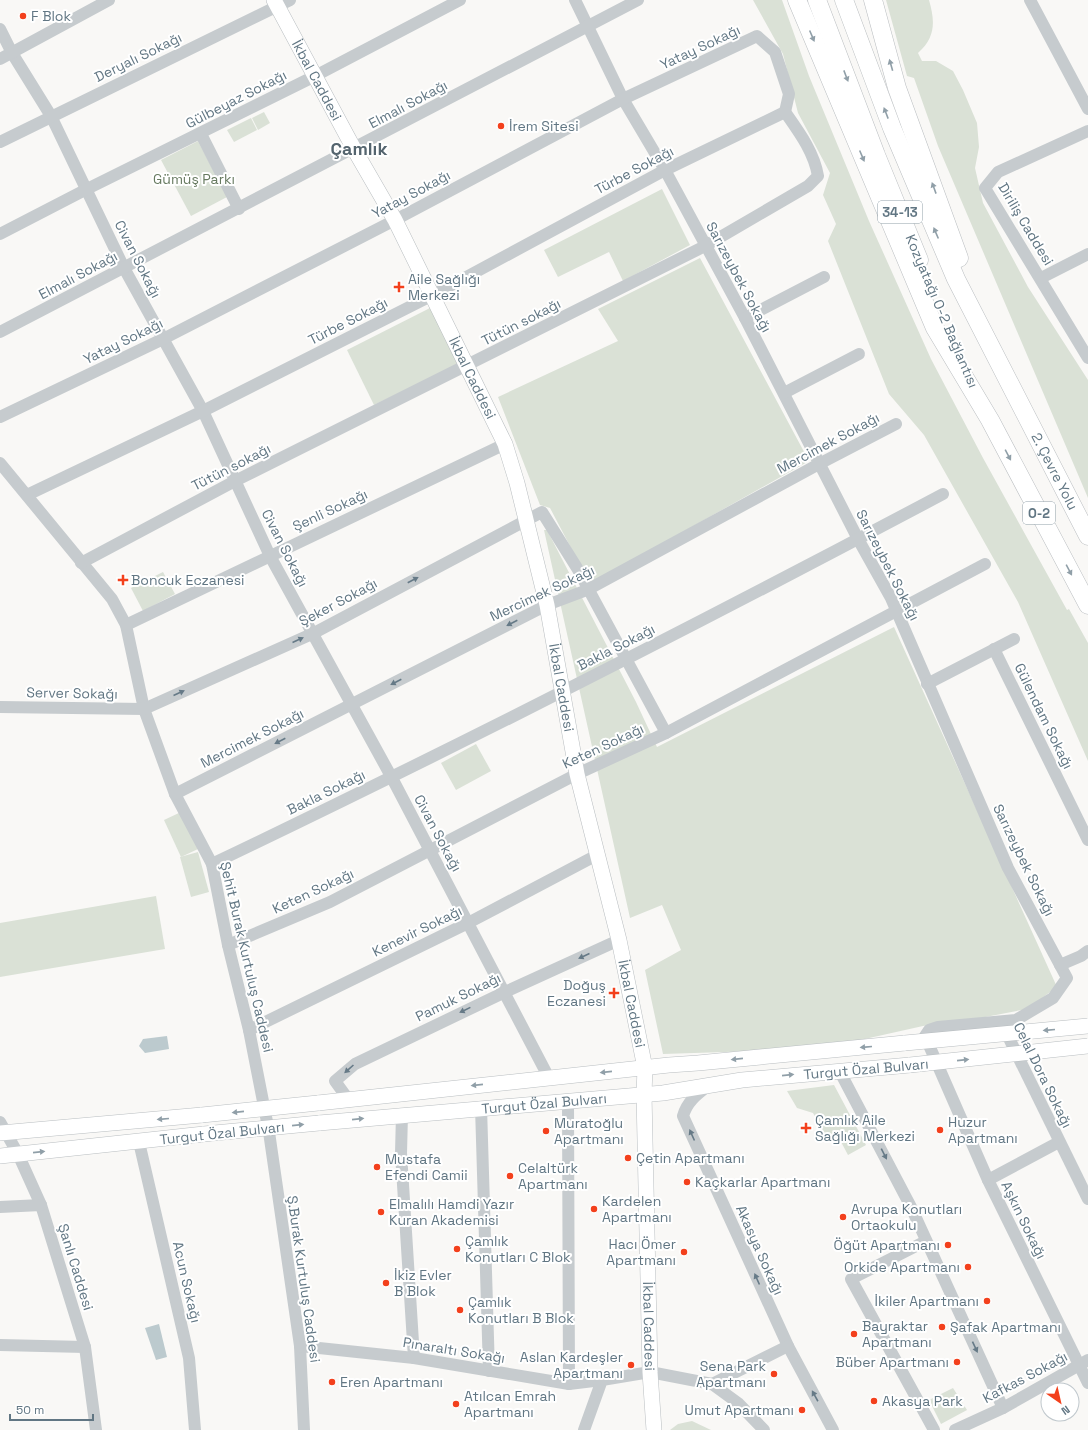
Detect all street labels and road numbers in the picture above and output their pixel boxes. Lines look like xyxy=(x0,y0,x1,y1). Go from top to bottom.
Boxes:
street label: Yatay Sokağı xyxy=(657,21,743,73)
street label: Deryalı Sokağı xyxy=(91,28,185,86)
street label: İkbal Caddesi xyxy=(288,37,346,124)
street label: Gülbeyaz Sokağı xyxy=(182,66,290,132)
street label: Elmalı Sokağı xyxy=(365,76,451,132)
street label: Türbe Sokağı xyxy=(591,142,677,198)
street label: Yatay Sokağı xyxy=(369,166,453,222)
street label: Diriliş Caddesi xyxy=(994,179,1058,269)
road number: 34-13 xyxy=(878,201,922,223)
street label: Civan Sokağı xyxy=(111,217,165,301)
street label: Sarızeybek Sokağı xyxy=(702,219,776,335)
street label: Kozyatağı O-2 Bağlantısı xyxy=(902,232,982,390)
street label: Elmalı Sokağı xyxy=(35,247,121,303)
street label: Türbe Sokağı xyxy=(305,293,391,349)
street label: Tütün sokağı xyxy=(478,294,564,350)
street label: Yatay Sokağı xyxy=(80,314,166,368)
street label: İkbal Caddesi xyxy=(445,334,500,422)
street label: Mercimek Sokağı xyxy=(774,408,882,478)
street label: 2. Çevre Yolu xyxy=(1028,430,1082,513)
street label: Tütün sokağı xyxy=(188,439,274,495)
street label: Şenli Sokağı xyxy=(290,485,370,535)
road number: O-2 xyxy=(1023,502,1055,524)
street label: Civan Sokağı xyxy=(258,506,312,590)
street label: Sarızeybek Sokağı xyxy=(852,506,924,624)
street label: Mercimek Sokağı xyxy=(487,561,597,625)
street label: Şeker Sokağı xyxy=(296,574,380,630)
street label: Bakla Sokağı xyxy=(574,620,658,674)
street label: İkbal Caddesi xyxy=(545,642,578,733)
street label: Gülendam Sokağı xyxy=(1011,660,1077,772)
street label: Server Sokağı xyxy=(26,683,118,703)
street label: Mercimek Sokağı xyxy=(197,704,307,772)
street label: Keten Sokağı xyxy=(559,719,647,773)
street label: Bakla Sokağı xyxy=(284,765,368,819)
street label: Civan Sokağı xyxy=(410,791,466,875)
street label: Sarızeybek Sokağı xyxy=(989,801,1059,919)
street label: Şehit Burak Kurtuluş Caddesi xyxy=(216,860,278,1054)
street label: Keten Sokağı xyxy=(269,864,357,918)
street label: Kenevir Sokağı xyxy=(369,901,465,961)
street label: İkbal Caddesi xyxy=(614,958,650,1049)
street label: Pamuk Sokağı xyxy=(412,969,504,1025)
street label: Celal Dora Sokağı xyxy=(1010,1019,1076,1131)
street label: Turgut Özal Bulvarı xyxy=(803,1055,929,1083)
street label: Turgut Özal Bulvarı xyxy=(481,1089,607,1118)
street label: Turgut Özal Bulvarı xyxy=(159,1117,285,1149)
street label: Aşkın Sokağı xyxy=(997,1178,1051,1262)
street label: Ş.Burak Kurtuluş Caddesi xyxy=(283,1194,325,1364)
street label: Akasya Sokağı xyxy=(732,1202,788,1298)
street label: Şanlı Caddesi xyxy=(54,1221,98,1313)
street label: Acun Sokağı xyxy=(169,1240,205,1324)
street label: İkbal Caddesi xyxy=(639,1282,659,1371)
street label: Pınaraltı Sokağı xyxy=(402,1333,506,1367)
street label: Kafkas Sokağı xyxy=(979,1347,1071,1407)

